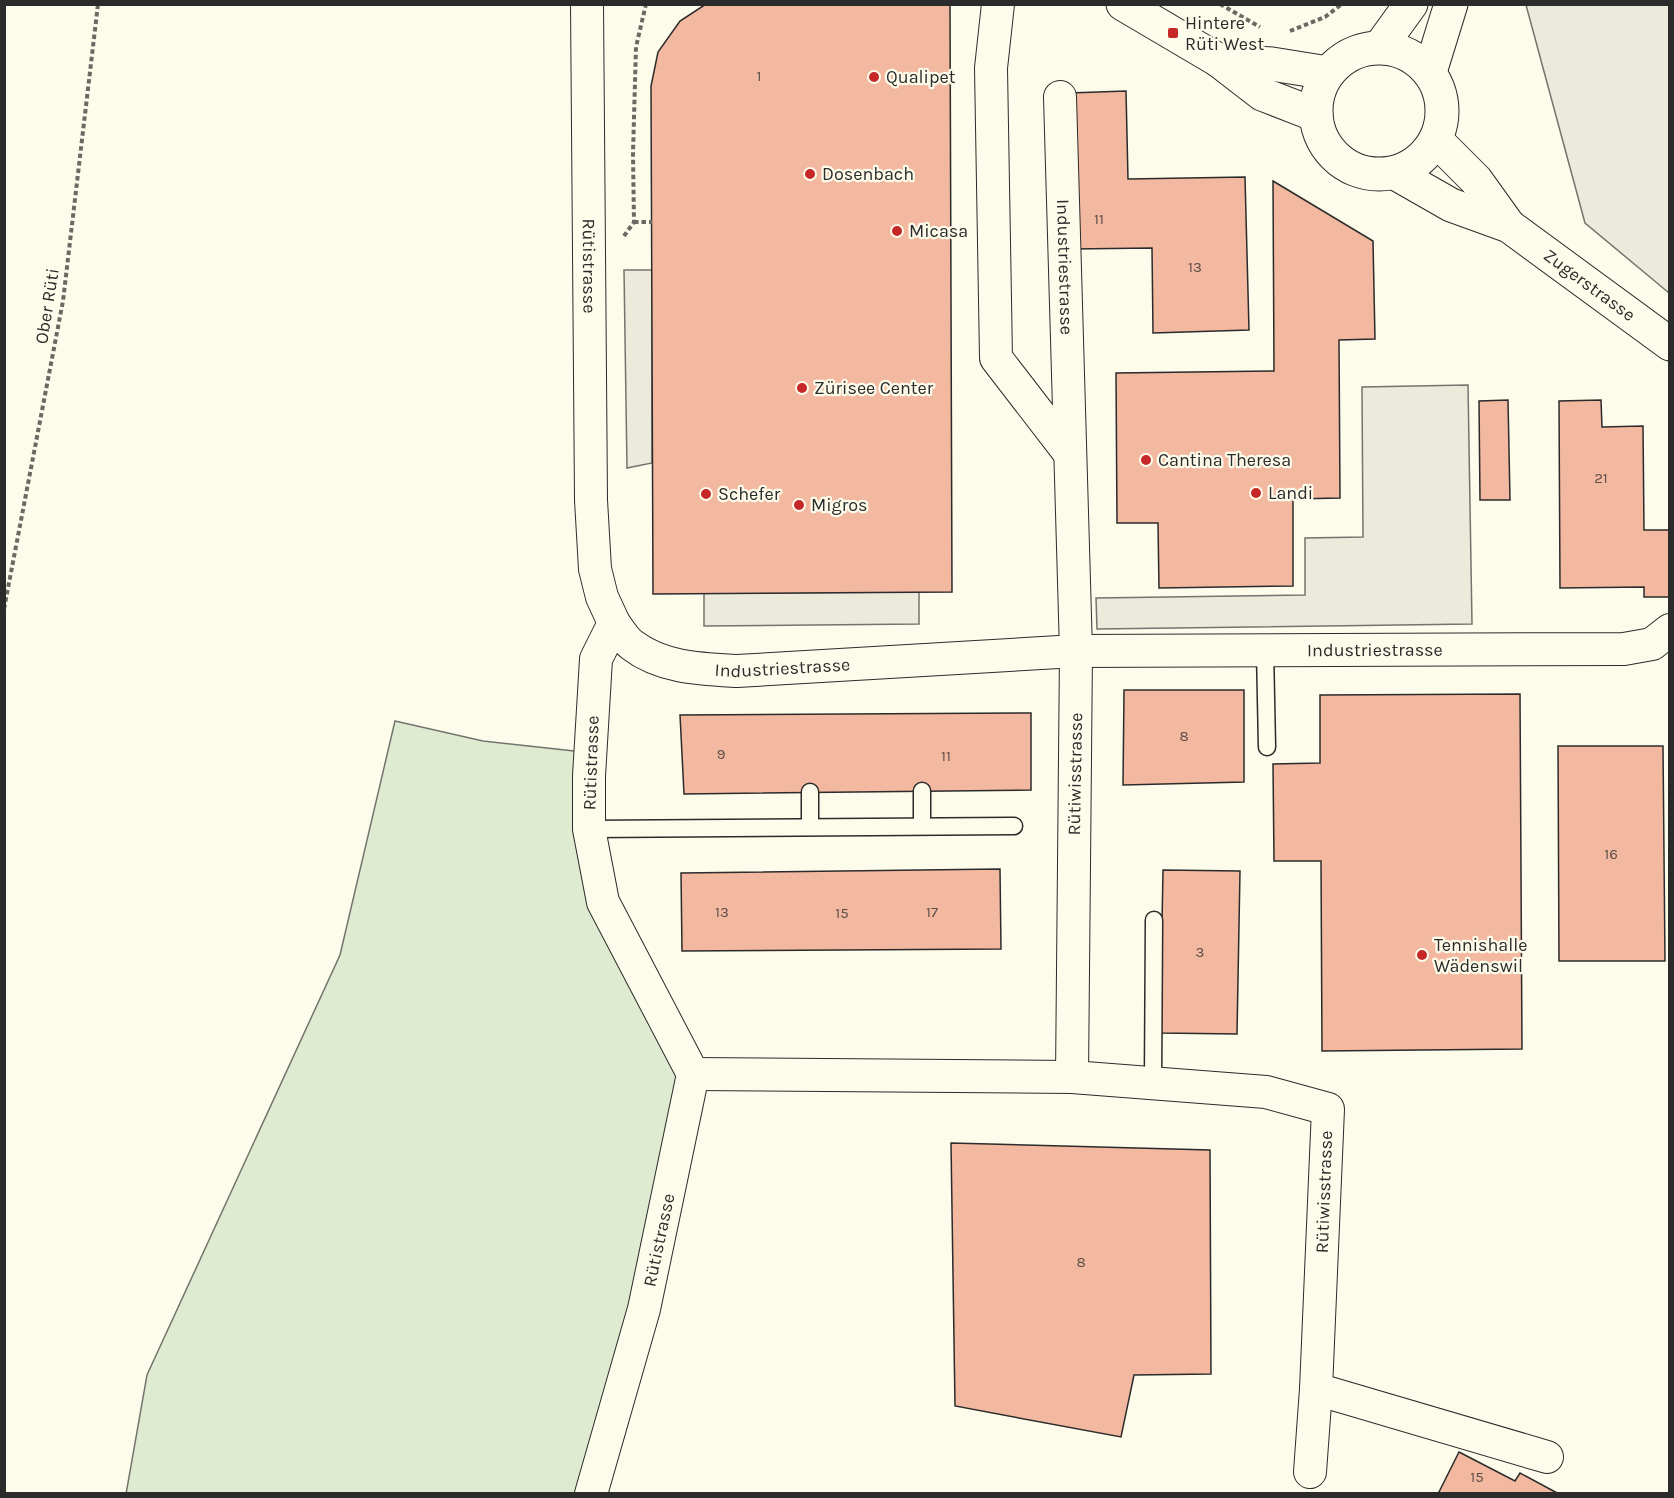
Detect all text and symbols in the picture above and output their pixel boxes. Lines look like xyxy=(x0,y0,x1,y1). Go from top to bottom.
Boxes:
place label: Hintere Rüti West xyxy=(1185,12,1265,55)
marker: Hintere Rüti West xyxy=(1166,26,1180,40)
place label: Qualipet xyxy=(886,66,956,88)
house number: 1 xyxy=(757,67,761,85)
marker: Qualipet xyxy=(867,70,881,84)
place label: Dosenbach xyxy=(822,163,914,185)
marker: Dosenbach xyxy=(803,167,817,181)
street label: Industriestrasse xyxy=(1052,199,1078,335)
house number: 11 xyxy=(1094,210,1104,228)
street label: Rütistrasse xyxy=(578,218,600,314)
place label: Micasa xyxy=(909,220,968,242)
marker: Micasa xyxy=(890,224,904,238)
street label: Zugerstrasse xyxy=(1539,244,1640,326)
house number: 13 xyxy=(1188,258,1202,276)
street label: Ober Rüti xyxy=(30,267,64,345)
place label: Zürisee Center xyxy=(814,377,934,399)
marker: Zürisee Center xyxy=(795,381,809,395)
place label: Cantina Theresa xyxy=(1158,449,1291,471)
marker: Cantina Theresa xyxy=(1139,453,1153,467)
house number: 21 xyxy=(1594,469,1608,487)
place label: Landi xyxy=(1268,482,1313,504)
place label: Schefer xyxy=(718,483,781,505)
marker: Landi xyxy=(1249,486,1263,500)
marker: Schefer xyxy=(699,487,713,501)
place label: Migros xyxy=(811,494,868,516)
marker: Migros xyxy=(792,498,806,512)
street label: Industriestrasse xyxy=(1307,639,1443,661)
street label: Industriestrasse xyxy=(714,653,851,682)
street label: Rütiwisstrasse xyxy=(1063,712,1087,836)
street label: Rütistrasse xyxy=(578,715,604,811)
house number: 8 xyxy=(1179,727,1189,745)
house number: 9 xyxy=(717,745,725,763)
house number: 11 xyxy=(941,747,951,765)
house number: 16 xyxy=(1604,845,1618,863)
house number: 13 xyxy=(715,903,729,921)
house number: 17 xyxy=(926,903,938,921)
house number: 15 xyxy=(835,904,849,922)
place label: Tennishalle Wädenswil xyxy=(1434,934,1528,977)
house number: 3 xyxy=(1196,943,1204,961)
marker: Tennishalle Wädenswil xyxy=(1415,948,1429,962)
street label: Rütiwisstrasse xyxy=(1311,1130,1337,1254)
street label: Rütistrasse xyxy=(638,1191,680,1289)
house number: 8 xyxy=(1076,1253,1086,1271)
house number: 15 xyxy=(1470,1468,1484,1486)

